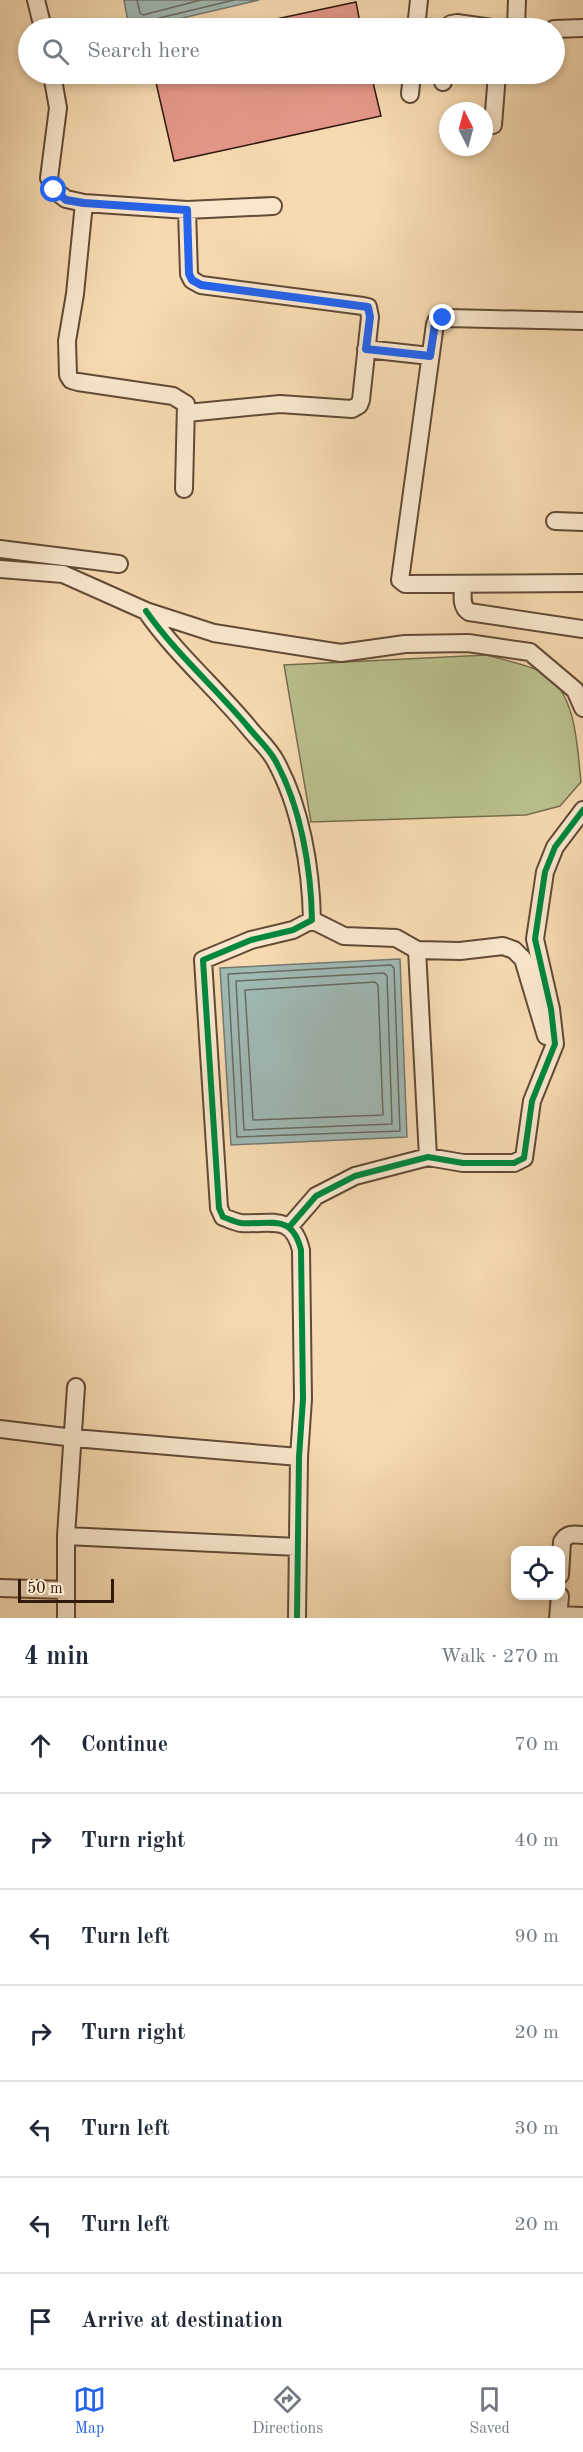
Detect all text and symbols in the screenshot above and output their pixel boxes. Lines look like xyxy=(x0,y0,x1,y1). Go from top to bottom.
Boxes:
search box xyxy=(18,18,565,84)
icon: search xyxy=(39,35,72,68)
text: Search here xyxy=(87,40,200,62)
north arrow xyxy=(439,102,493,156)
route start xyxy=(40,176,66,202)
route end xyxy=(429,304,455,330)
map controls xyxy=(511,1546,565,1600)
button: locate xyxy=(511,1546,565,1600)
scale bar xyxy=(18,1576,114,1604)
text: 50 m xyxy=(27,1581,63,1597)
text: 4 min xyxy=(24,1644,89,1670)
text: Walk · 270 m xyxy=(440,1647,559,1667)
icon: ahead xyxy=(24,1729,57,1762)
text: Continue xyxy=(81,1734,168,1756)
text: 70 m xyxy=(514,1735,559,1755)
icon: right xyxy=(24,1825,57,1858)
text: Turn right xyxy=(81,1830,185,1852)
text: 40 m xyxy=(514,1831,559,1851)
icon: left xyxy=(24,1921,57,1954)
text: Turn left xyxy=(81,1926,170,1948)
text: 90 m xyxy=(514,1927,559,1947)
icon: right xyxy=(24,2017,57,2050)
text: Turn right xyxy=(81,2022,185,2044)
text: 20 m xyxy=(514,2023,559,2043)
icon: left xyxy=(24,2113,57,2146)
text: Turn left xyxy=(81,2118,170,2140)
text: 30 m xyxy=(514,2119,559,2139)
icon: left xyxy=(24,2209,57,2242)
text: Turn left xyxy=(81,2214,170,2236)
text: 20 m xyxy=(514,2215,559,2235)
icon: arrive xyxy=(24,2305,57,2338)
text: Arrive at destination xyxy=(81,2310,283,2332)
tab: Map xyxy=(73,2383,106,2439)
tab: Directions xyxy=(252,2383,323,2439)
tab: Saved xyxy=(469,2383,510,2439)

